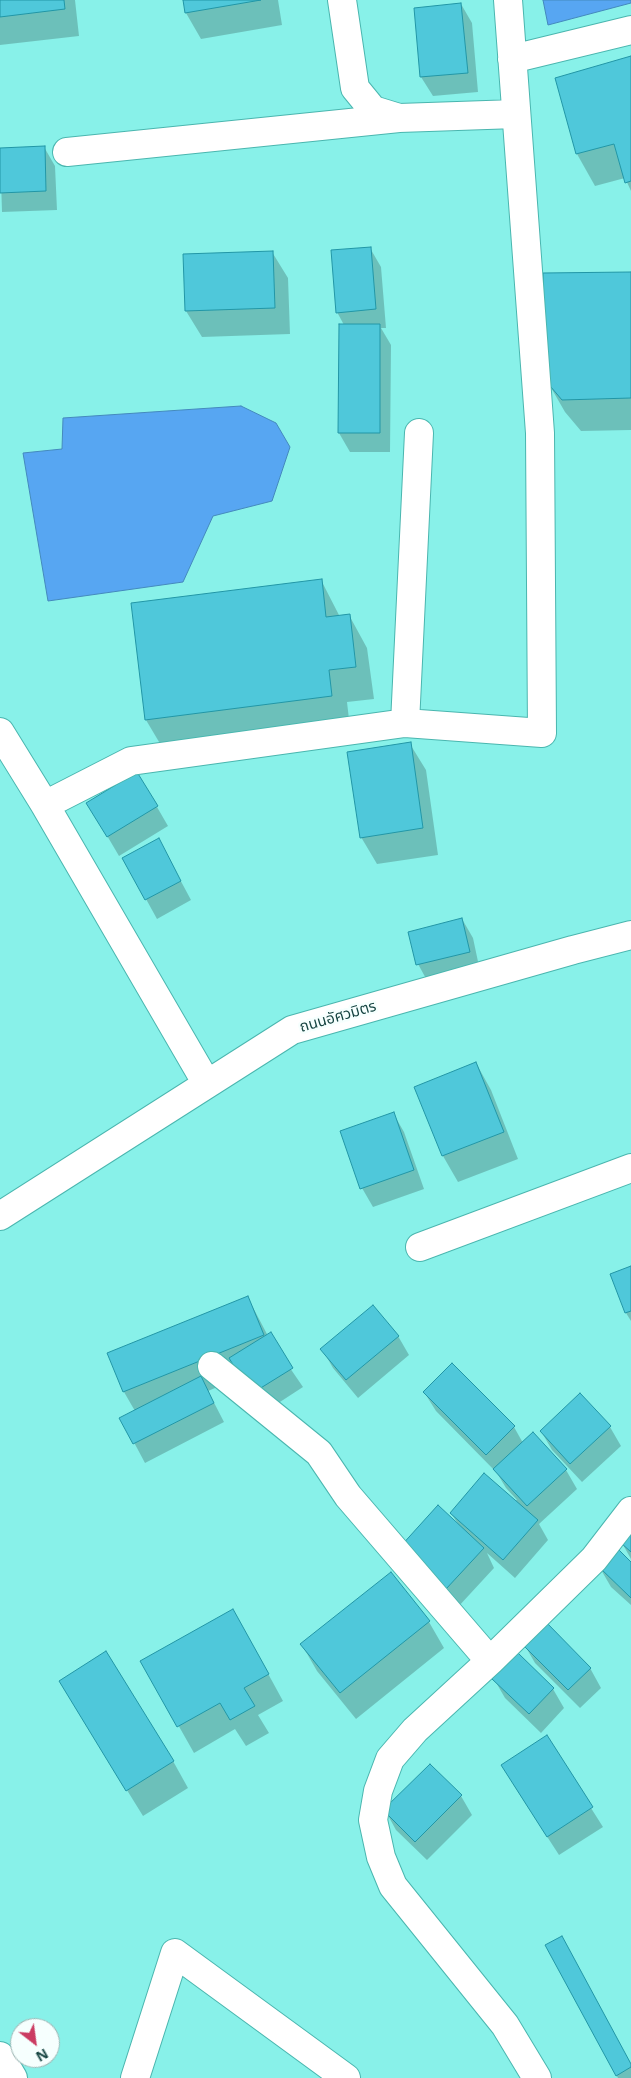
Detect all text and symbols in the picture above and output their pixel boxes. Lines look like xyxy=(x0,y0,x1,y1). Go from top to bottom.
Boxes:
street label: ถนนอัศวมิตร xyxy=(298,997,378,1037)
north arrow xyxy=(10,2018,60,2068)
text: N xyxy=(33,2044,52,2067)

